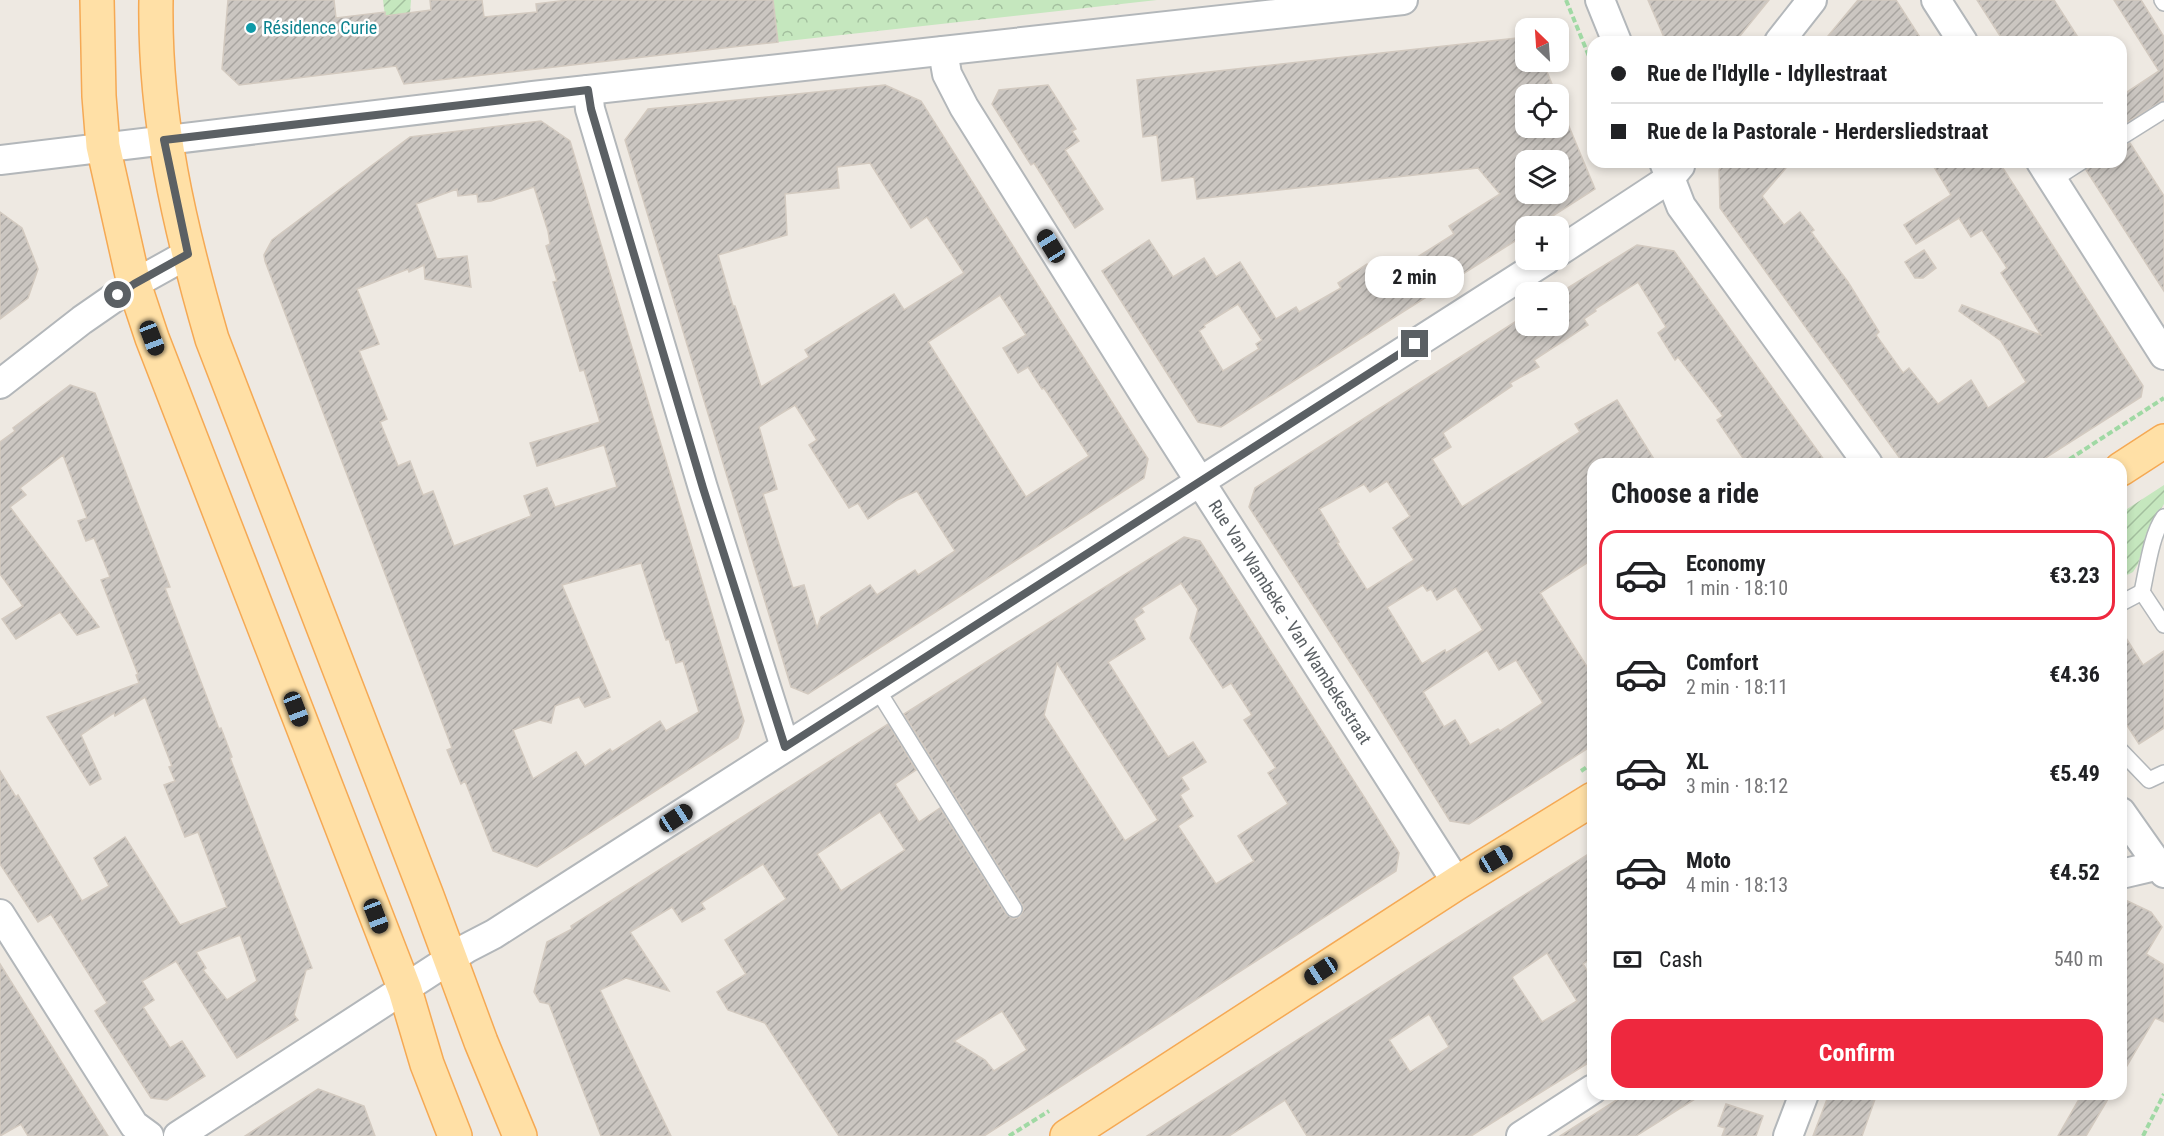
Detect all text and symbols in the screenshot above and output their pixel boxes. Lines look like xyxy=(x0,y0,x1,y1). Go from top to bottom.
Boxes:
place label: Résidence Curie xyxy=(263,17,377,38)
north arrow xyxy=(1515,18,1569,72)
map controls xyxy=(1515,18,1569,336)
marker: Résidence Curie xyxy=(244,21,258,35)
text: Rue de l'Idylle - Idyllestraat xyxy=(1647,61,1887,86)
button: locate xyxy=(1515,84,1569,138)
text: Rue de la Pastorale - Herdersliedstraat xyxy=(1647,119,1988,144)
button: layers xyxy=(1515,150,1569,204)
button: + xyxy=(1515,216,1569,270)
car xyxy=(1034,226,1068,266)
callout: 2 min xyxy=(1366,257,1464,299)
text: 2 min xyxy=(1392,265,1437,289)
route start xyxy=(104,281,131,308)
button: − xyxy=(1515,282,1569,336)
car xyxy=(137,318,167,358)
route end xyxy=(1401,330,1428,357)
text: Choose a ride xyxy=(1611,478,1759,510)
street label: Rue Van Wambeke - Van Wambekestraat xyxy=(1204,496,1376,748)
icon: car xyxy=(1614,548,1668,602)
text: Economy xyxy=(1686,551,1766,576)
text: €3.23 xyxy=(2049,563,2100,588)
text: 1 min · 18:10 xyxy=(1686,576,1788,600)
icon: car xyxy=(1614,647,1668,701)
text: Comfort xyxy=(1686,650,1759,675)
text: €4.36 xyxy=(2049,662,2100,687)
text: 2 min · 18:11 xyxy=(1686,675,1788,699)
car xyxy=(281,689,311,729)
icon: car xyxy=(1614,746,1668,800)
text: XL xyxy=(1686,749,1709,774)
text: €5.49 xyxy=(2049,761,2100,786)
text: 3 min · 18:12 xyxy=(1686,774,1788,798)
car xyxy=(656,801,696,835)
car xyxy=(1476,842,1516,876)
icon: car xyxy=(1614,845,1668,899)
text: Moto xyxy=(1686,848,1731,873)
text: €4.52 xyxy=(2049,860,2100,885)
text: 4 min · 18:13 xyxy=(1686,873,1788,897)
car xyxy=(361,896,391,936)
icon: cash xyxy=(1611,943,1644,976)
text: Cash xyxy=(1659,947,1703,972)
text: 540 m xyxy=(2054,947,2103,971)
car xyxy=(1301,954,1341,988)
button: Confirm xyxy=(1611,1019,2103,1088)

